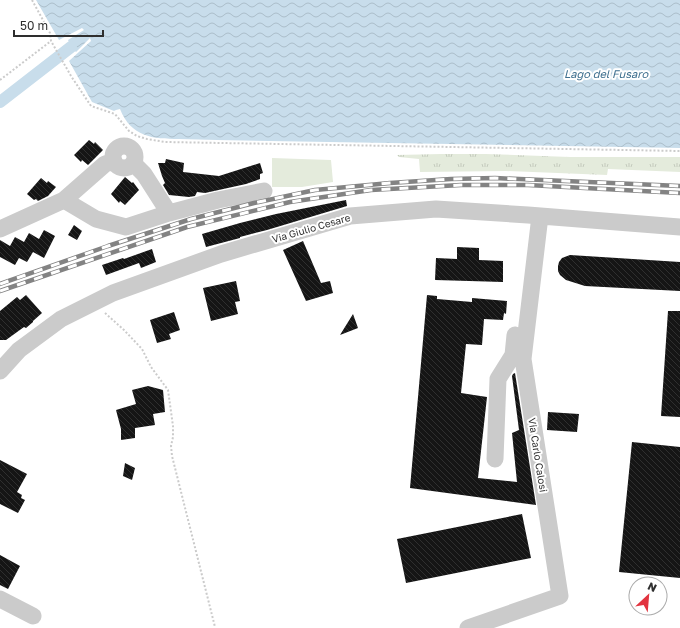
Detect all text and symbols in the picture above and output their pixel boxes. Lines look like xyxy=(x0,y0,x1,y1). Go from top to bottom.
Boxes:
scale bar xyxy=(14,12,103,38)
text: 50 m xyxy=(20,18,48,33)
water label: Lago del Fusaro xyxy=(564,67,649,81)
street label: Via Giulio Cesare xyxy=(270,211,352,245)
street label: Via Carlo Calosi xyxy=(526,417,550,493)
north arrow xyxy=(628,576,668,616)
text: N xyxy=(646,579,659,594)

